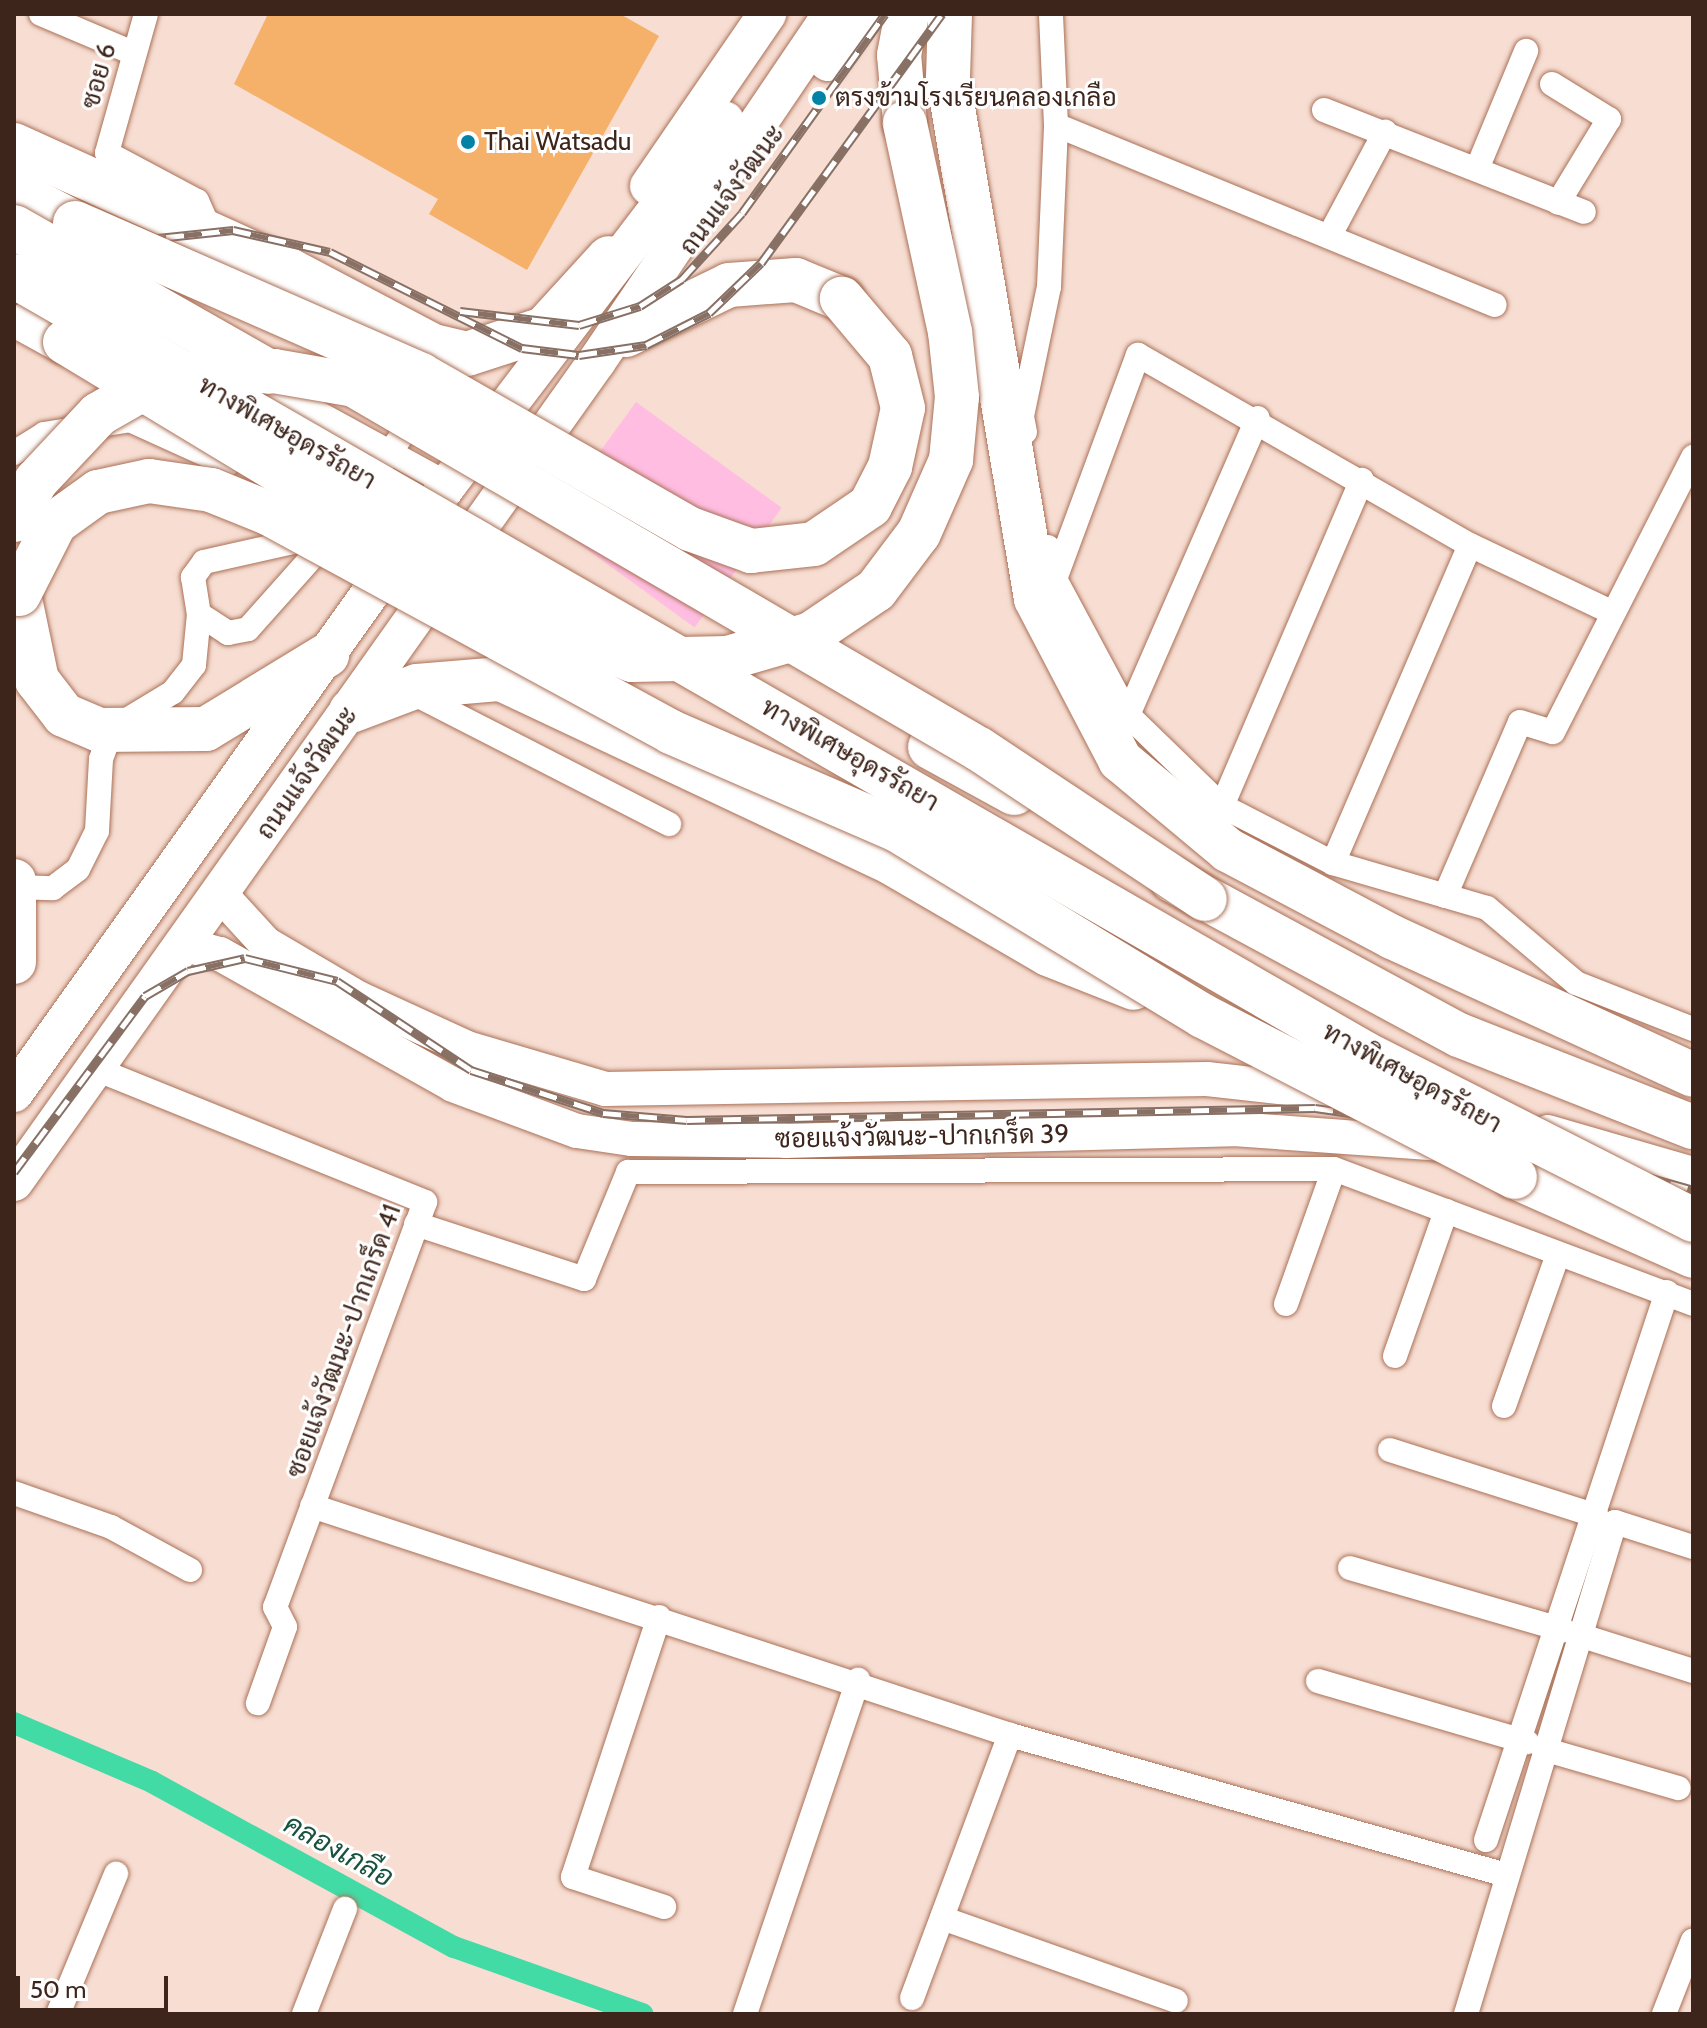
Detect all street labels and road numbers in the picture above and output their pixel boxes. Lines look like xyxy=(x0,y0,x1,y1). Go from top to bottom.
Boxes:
street label: ซอย 6 xyxy=(75,40,123,112)
street label: ถนนแจ้งวัฒนะ xyxy=(673,119,791,261)
street label: ทางพิเศษอุดรรัถยา xyxy=(193,370,381,496)
street label: ทางพิเศษอุดรรัถยา xyxy=(756,692,944,818)
street label: ถนนแจ้งวัฒนะ xyxy=(250,701,364,845)
street label: ทางพิเศษอุดรรัถยา xyxy=(1317,1016,1507,1140)
street label: ซอยแจ้งวัฒนะ-ปากเกร็ด 39 xyxy=(775,1119,1069,1155)
street label: ซอยแจ้งวัฒนะ-ปากเกร็ด 41 xyxy=(280,1200,408,1482)

